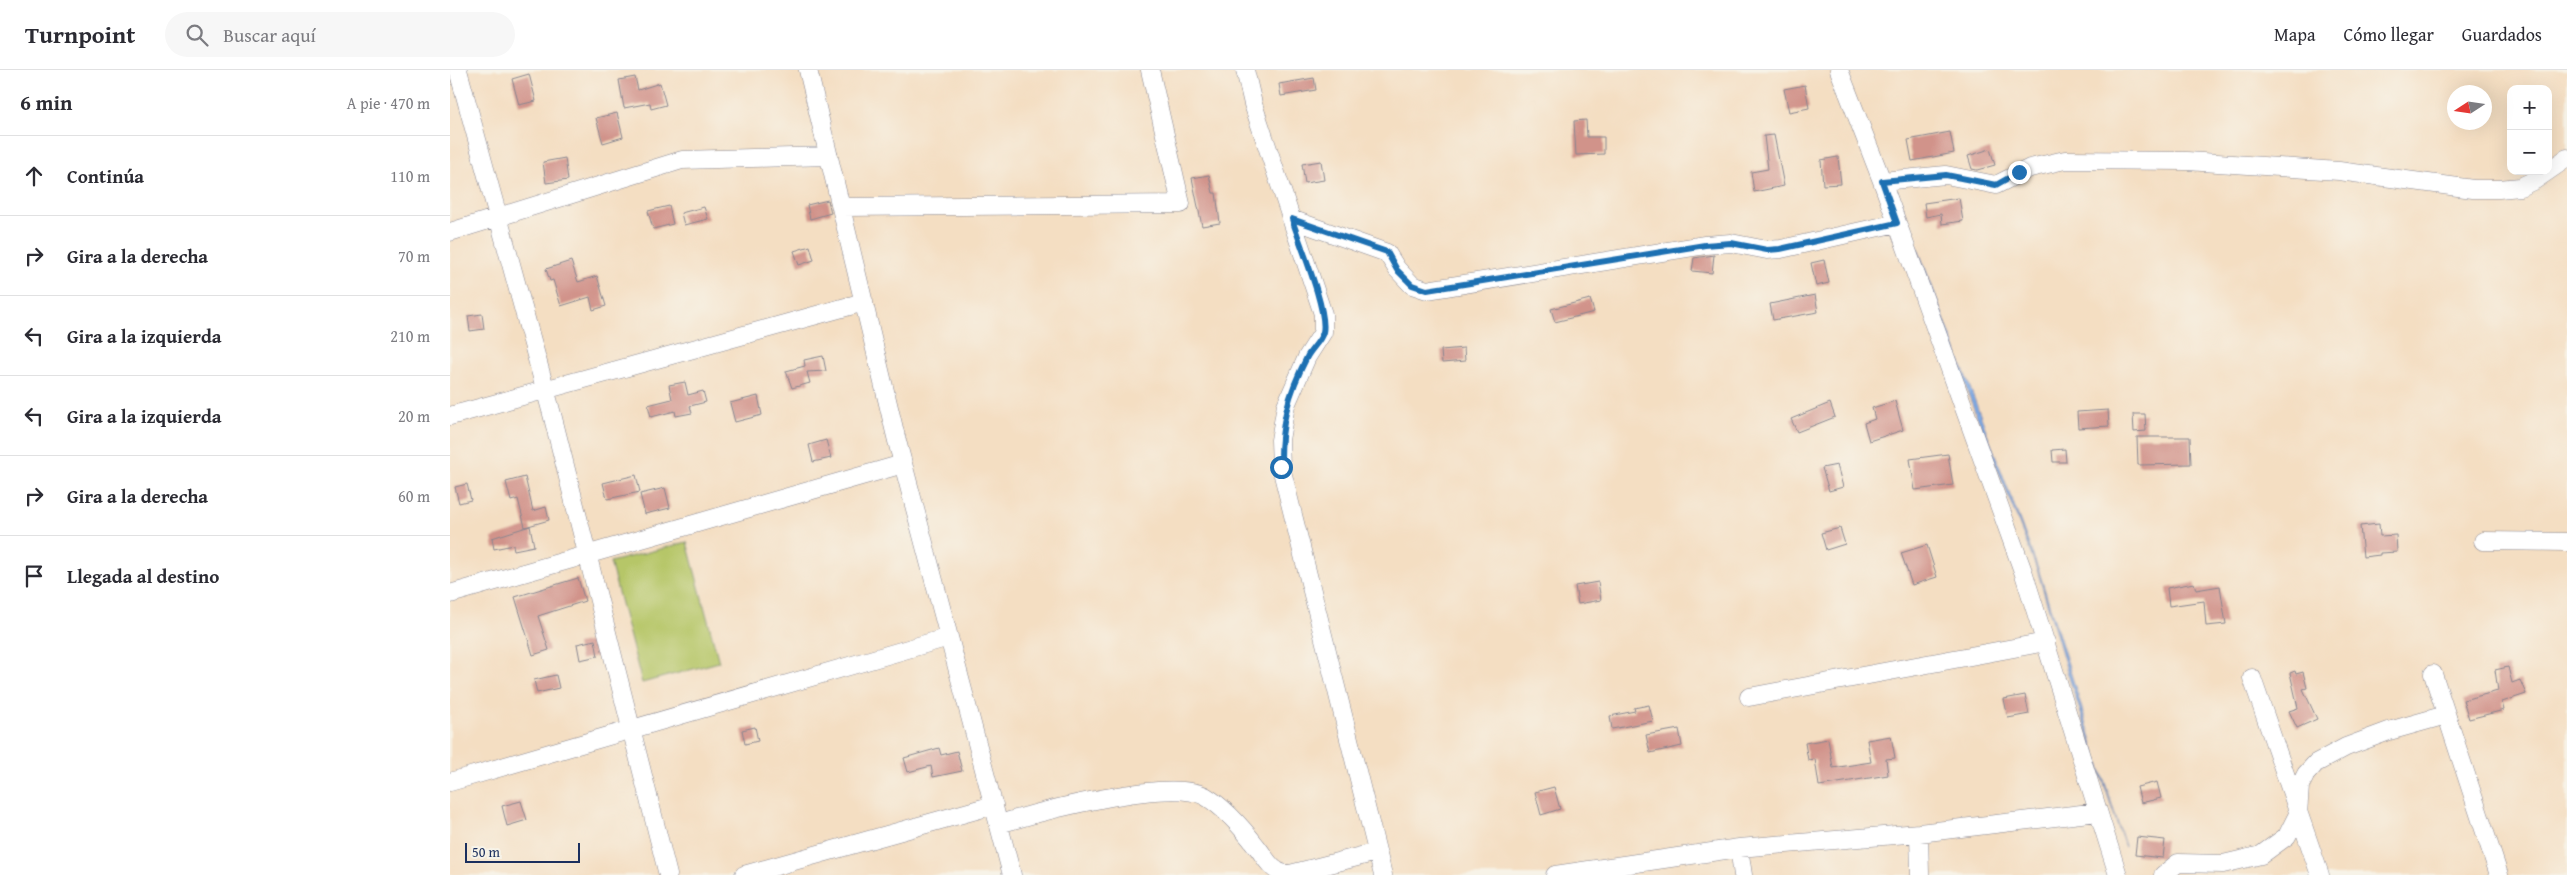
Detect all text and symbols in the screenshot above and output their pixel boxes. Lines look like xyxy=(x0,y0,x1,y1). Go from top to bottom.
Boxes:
search box xyxy=(165,12,515,57)
text: Turnpoint xyxy=(25,17,135,52)
icon: search xyxy=(183,21,211,49)
text: Buscar aquí xyxy=(223,21,316,49)
text: Mapa xyxy=(2274,21,2316,48)
text: Cómo llegar xyxy=(2344,21,2434,48)
text: Guardados xyxy=(2462,21,2542,48)
north arrow xyxy=(2447,85,2492,130)
map controls xyxy=(2507,85,2552,175)
button: + xyxy=(2507,85,2552,130)
text: 6 min xyxy=(20,87,72,118)
text: A pie · 470 m xyxy=(347,91,430,115)
button: − xyxy=(2507,130,2552,175)
route end xyxy=(2008,161,2031,184)
icon: ahead xyxy=(20,162,48,190)
text: Continúa xyxy=(67,162,144,190)
text: 110 m xyxy=(390,164,430,188)
icon: right xyxy=(20,242,48,270)
text: Gira a la derecha xyxy=(67,242,208,270)
text: 70 m xyxy=(398,244,430,268)
icon: left xyxy=(20,322,48,350)
text: Gira a la izquierda xyxy=(67,322,222,350)
text: 210 m xyxy=(390,324,430,348)
icon: left xyxy=(20,402,48,430)
text: Gira a la izquierda xyxy=(67,402,222,430)
text: 20 m xyxy=(398,404,430,428)
route start xyxy=(1270,456,1293,479)
icon: right xyxy=(20,482,48,510)
text: Gira a la derecha xyxy=(67,482,208,510)
text: 60 m xyxy=(398,484,430,508)
icon: arrive xyxy=(20,562,48,590)
text: Llegada al destino xyxy=(67,562,219,590)
scale bar xyxy=(465,840,580,863)
text: 50 m xyxy=(472,842,500,862)

